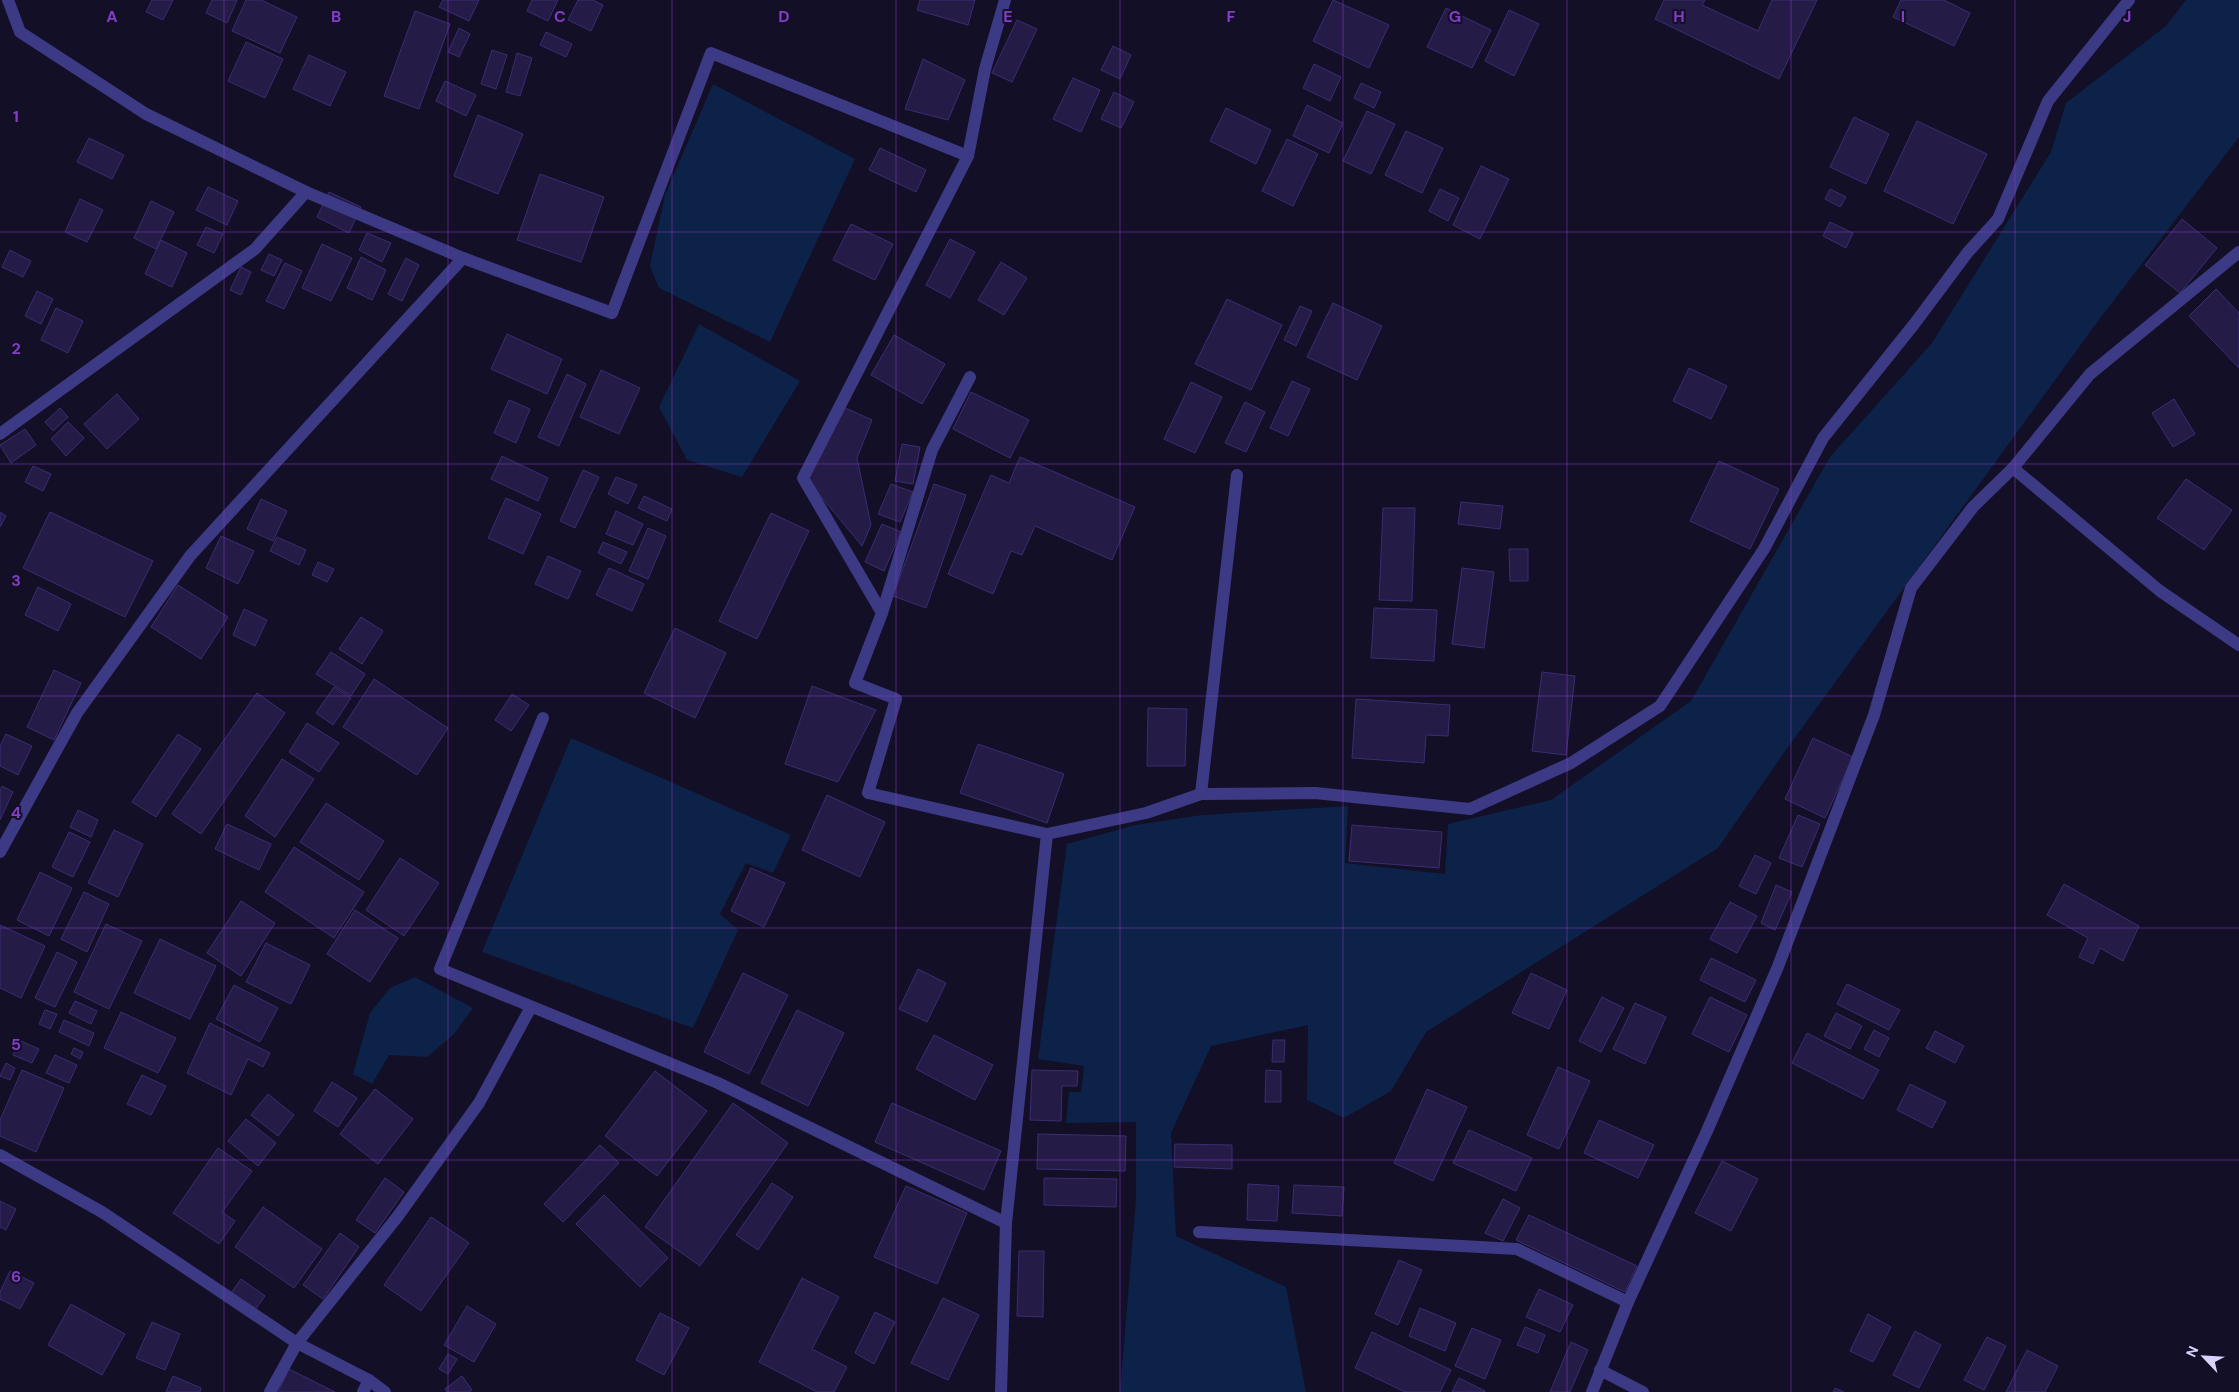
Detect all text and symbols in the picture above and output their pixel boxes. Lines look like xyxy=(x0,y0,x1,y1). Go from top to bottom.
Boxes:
text: A xyxy=(106,6,118,27)
text: B xyxy=(331,6,341,27)
text: C xyxy=(554,6,566,27)
text: D xyxy=(778,6,790,27)
text: E xyxy=(1003,6,1013,27)
text: F xyxy=(1227,6,1236,27)
text: G xyxy=(1449,6,1461,27)
text: H xyxy=(1673,6,1685,27)
text: I xyxy=(1901,6,1905,27)
text: J xyxy=(2123,6,2131,27)
text: 1 xyxy=(13,106,19,127)
text: 2 xyxy=(11,338,21,359)
text: 3 xyxy=(11,570,21,591)
text: 4 xyxy=(11,802,21,823)
text: 5 xyxy=(11,1034,21,1055)
text: 6 xyxy=(11,1266,21,1287)
north arrow xyxy=(2179,1332,2229,1382)
text: N xyxy=(2182,1343,2203,1360)

